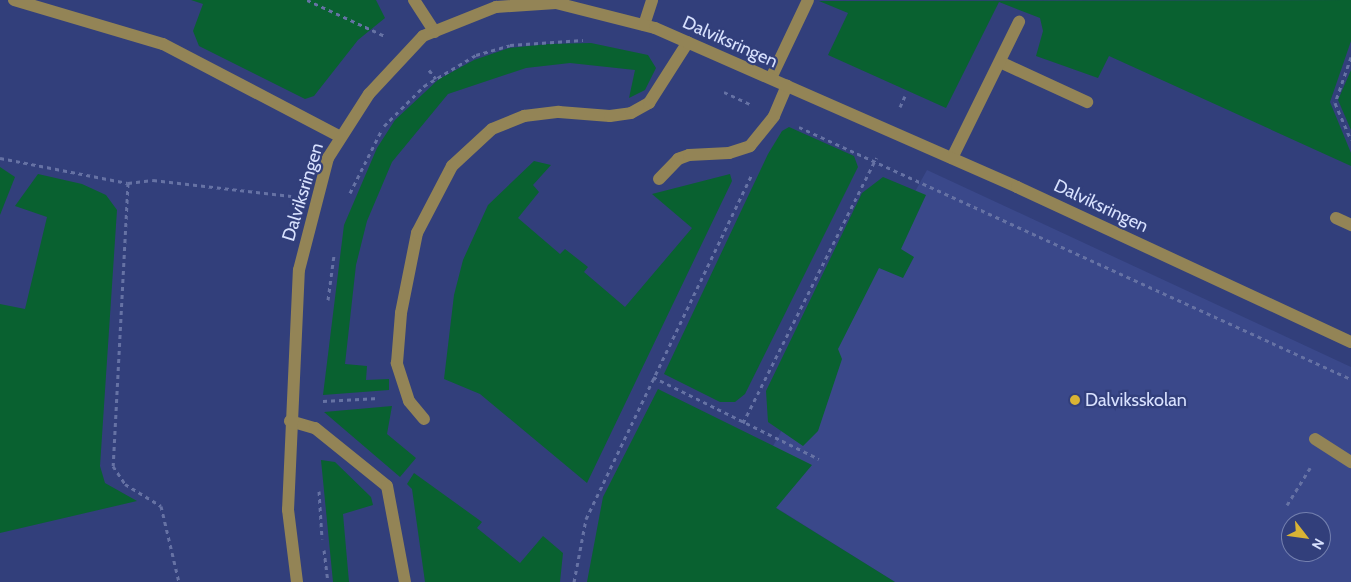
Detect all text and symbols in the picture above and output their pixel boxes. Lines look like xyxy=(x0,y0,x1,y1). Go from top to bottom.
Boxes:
street label: Dalviksringen xyxy=(679,11,781,73)
street label: Dalviksringen xyxy=(278,140,328,244)
street label: Dalviksringen xyxy=(1050,175,1152,237)
place label: Dalviksskolan xyxy=(1085,389,1187,411)
marker: Dalviksskolan xyxy=(1069,394,1081,406)
north arrow xyxy=(1281,512,1331,562)
text: N xyxy=(1308,535,1328,553)

